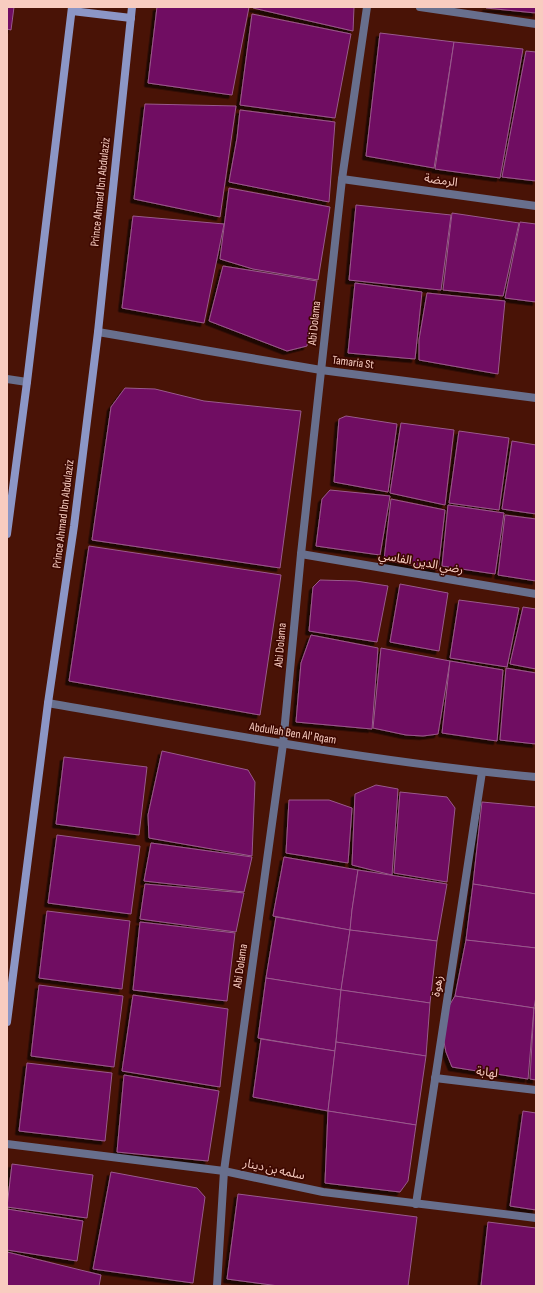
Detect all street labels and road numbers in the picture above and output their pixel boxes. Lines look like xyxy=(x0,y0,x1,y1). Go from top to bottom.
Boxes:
street label: Prince Ahmad Ibn Abdulaziz xyxy=(87,136,114,247)
street label: الرمضة xyxy=(423,171,459,190)
street label: Abi Dolama xyxy=(305,300,324,347)
street label: Tamaria St xyxy=(331,352,375,373)
street label: Prince Ahmad Ibn Abdulaziz xyxy=(49,458,78,569)
street label: رضي الدين الفاسي xyxy=(377,548,465,579)
street label: Abi Dolama xyxy=(271,622,290,669)
street label: Abdullah Ben Al' Rqam xyxy=(247,719,338,748)
street label: Abi Dolama xyxy=(230,943,251,990)
street label: زهوة xyxy=(428,974,447,998)
street label: لهابة xyxy=(475,1064,499,1081)
street label: سلمه بن دينار xyxy=(241,1155,306,1183)

